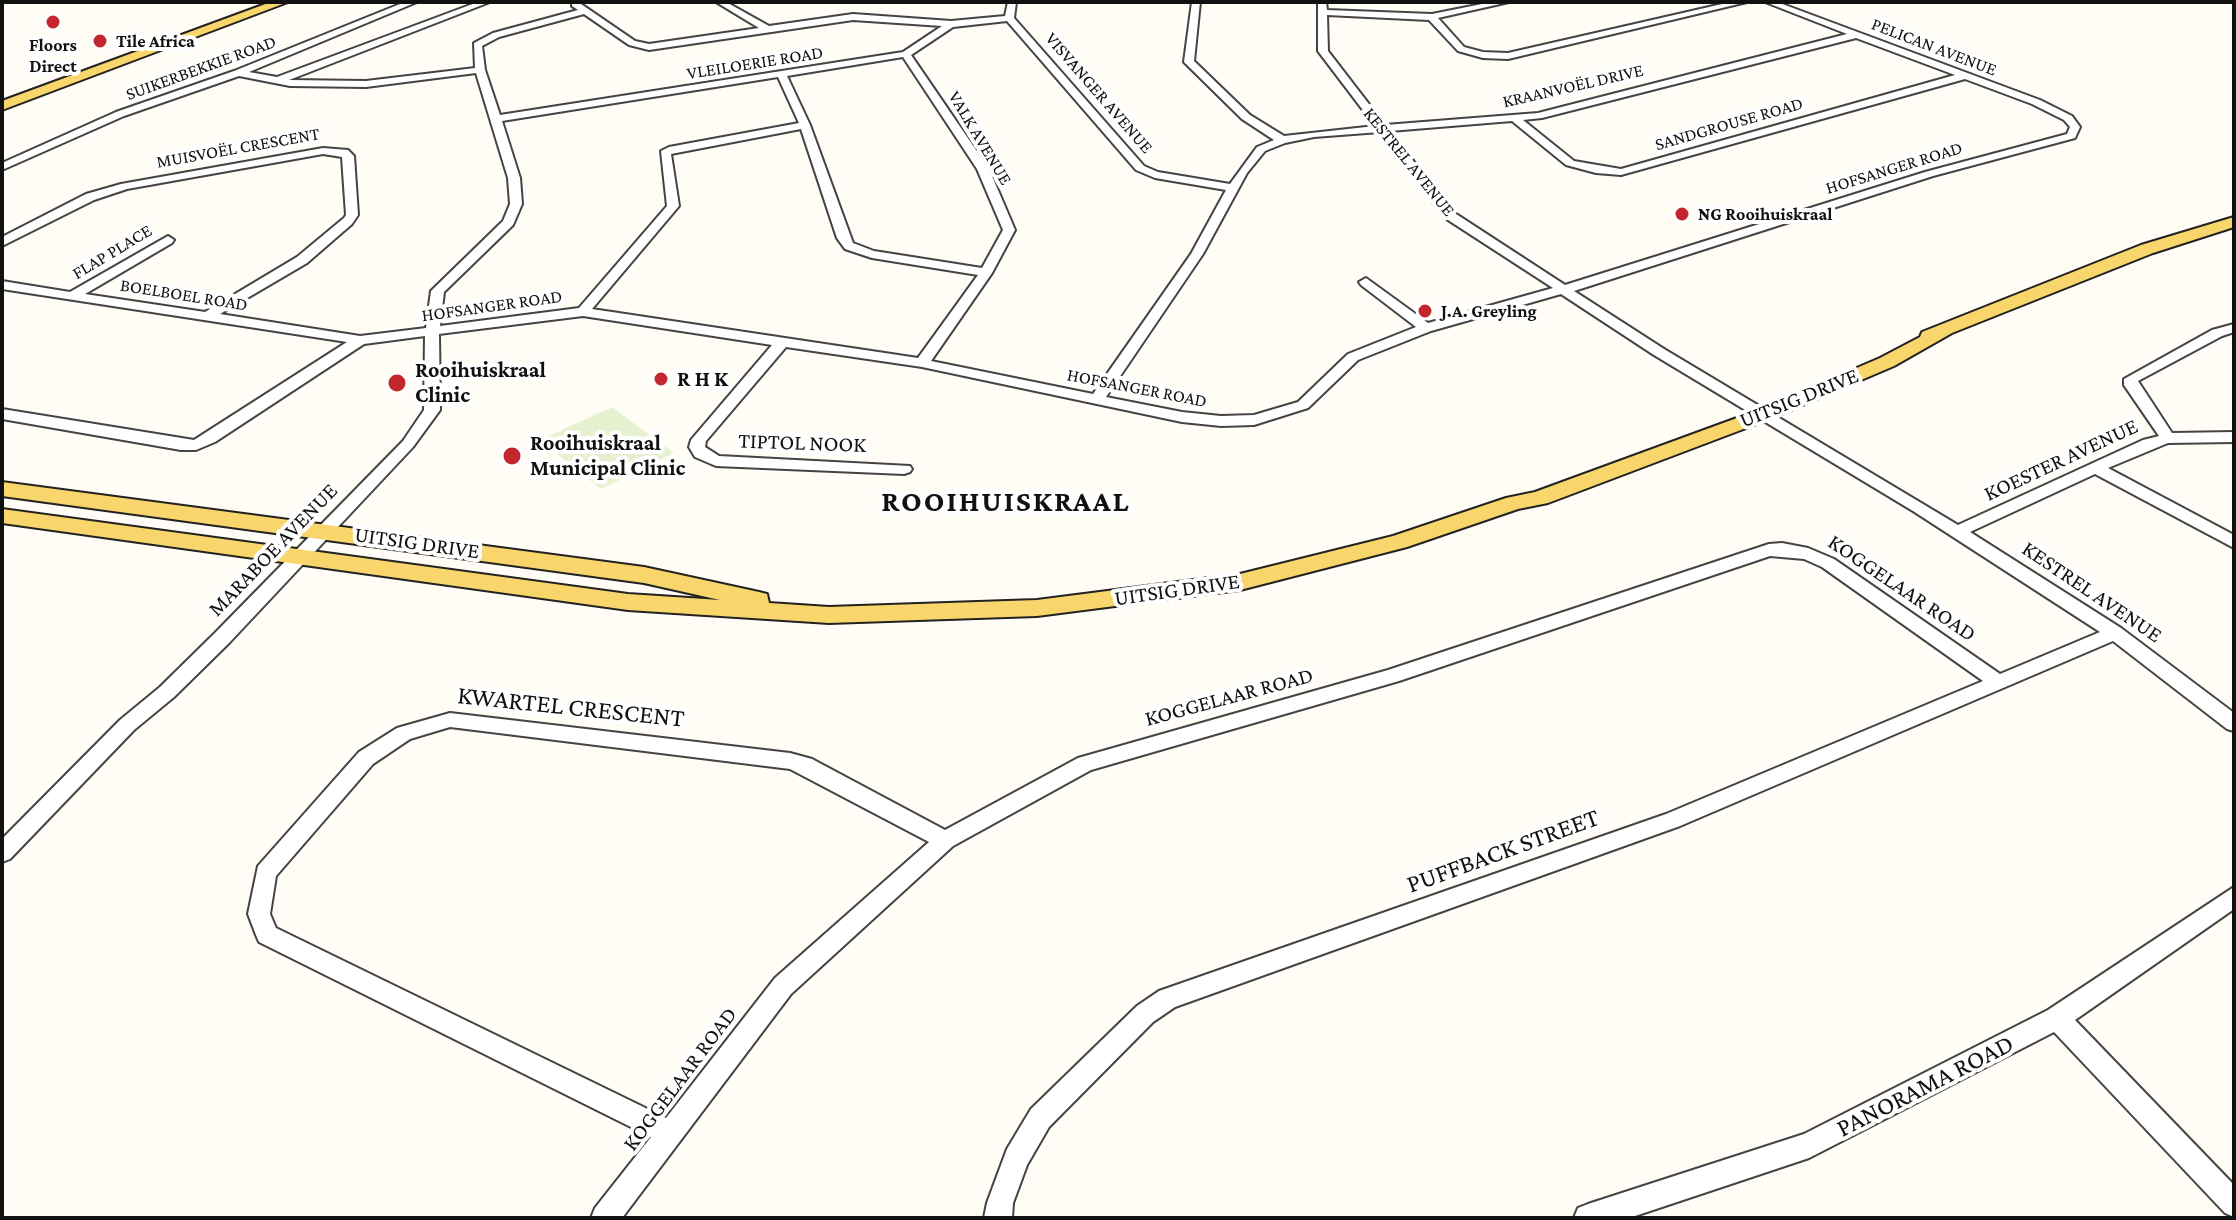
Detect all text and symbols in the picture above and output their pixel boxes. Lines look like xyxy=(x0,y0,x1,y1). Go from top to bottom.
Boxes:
marker: Floors Direct xyxy=(44,13,62,31)
street label: PELICAN AVENUE xyxy=(1868,13,2000,81)
street label: VISVANGER AVENUE xyxy=(1041,28,1157,158)
place label: Tile Africa xyxy=(116,30,195,52)
street label: SUIKERBEKKIE ROAD xyxy=(123,31,279,105)
marker: Tile Africa xyxy=(91,32,109,50)
place label: Floors Direct xyxy=(29,34,77,76)
street label: VLEILOERIE ROAD xyxy=(685,42,825,84)
street label: KRAANVOËL DRIVE xyxy=(1501,59,1645,113)
street label: VALK AVENUE xyxy=(944,87,1016,189)
street label: SANDGROUSE ROAD xyxy=(1653,93,1805,155)
street label: KESTREL AVENUE xyxy=(1359,103,1459,221)
street label: MUISVOËL CRESCENT xyxy=(155,123,321,173)
street label: HOFSANGER ROAD xyxy=(1823,137,1965,199)
place label: NG Rooihuiskraal xyxy=(1698,203,1832,225)
marker: NG Rooihuiskraal xyxy=(1673,205,1691,223)
street label: FLAP PLACE xyxy=(68,220,156,284)
street label: BOELBOEL ROAD xyxy=(119,274,249,316)
street label: HOFSANGER ROAD xyxy=(420,285,564,327)
place label: J.A. Greyling xyxy=(1441,300,1537,322)
marker: J.A. Greyling xyxy=(1416,302,1434,320)
place label: Rooihuiskraal Clinic xyxy=(415,357,546,408)
street label: UITSIG DRIVE xyxy=(1736,362,1862,434)
street label: HOFSANGER ROAD xyxy=(1065,364,1209,412)
place label: R H K xyxy=(677,366,728,392)
marker: R H K xyxy=(652,370,670,388)
marker: Rooihuiskraal Clinic xyxy=(386,372,408,394)
street label: KOESTER AVENUE xyxy=(1980,413,2142,507)
street label: TIPTOL NOOK xyxy=(738,428,866,458)
place label: Rooihuiskraal Municipal Clinic xyxy=(530,430,685,482)
marker: Rooihuiskraal Municipal Clinic xyxy=(501,445,523,467)
street label: MARABOE AVENUE xyxy=(203,478,343,622)
district label: ROOIHUISKRAAL xyxy=(881,484,1131,520)
street label: UITSIG DRIVE xyxy=(353,521,481,565)
street label: KOGGELAAR ROAD xyxy=(1823,529,1981,647)
street label: KESTREL AVENUE xyxy=(2017,535,2167,649)
street label: UITSIG DRIVE xyxy=(1113,568,1241,612)
street label: KOGGELAAR ROAD xyxy=(1142,662,1316,732)
street label: KWARTEL CRESCENT xyxy=(456,680,686,734)
street label: PUFFBACK STREET xyxy=(1403,802,1603,900)
street label: KOGGELAAR ROAD xyxy=(617,1002,743,1156)
street label: PANORAMA ROAD xyxy=(1831,1028,2019,1144)

